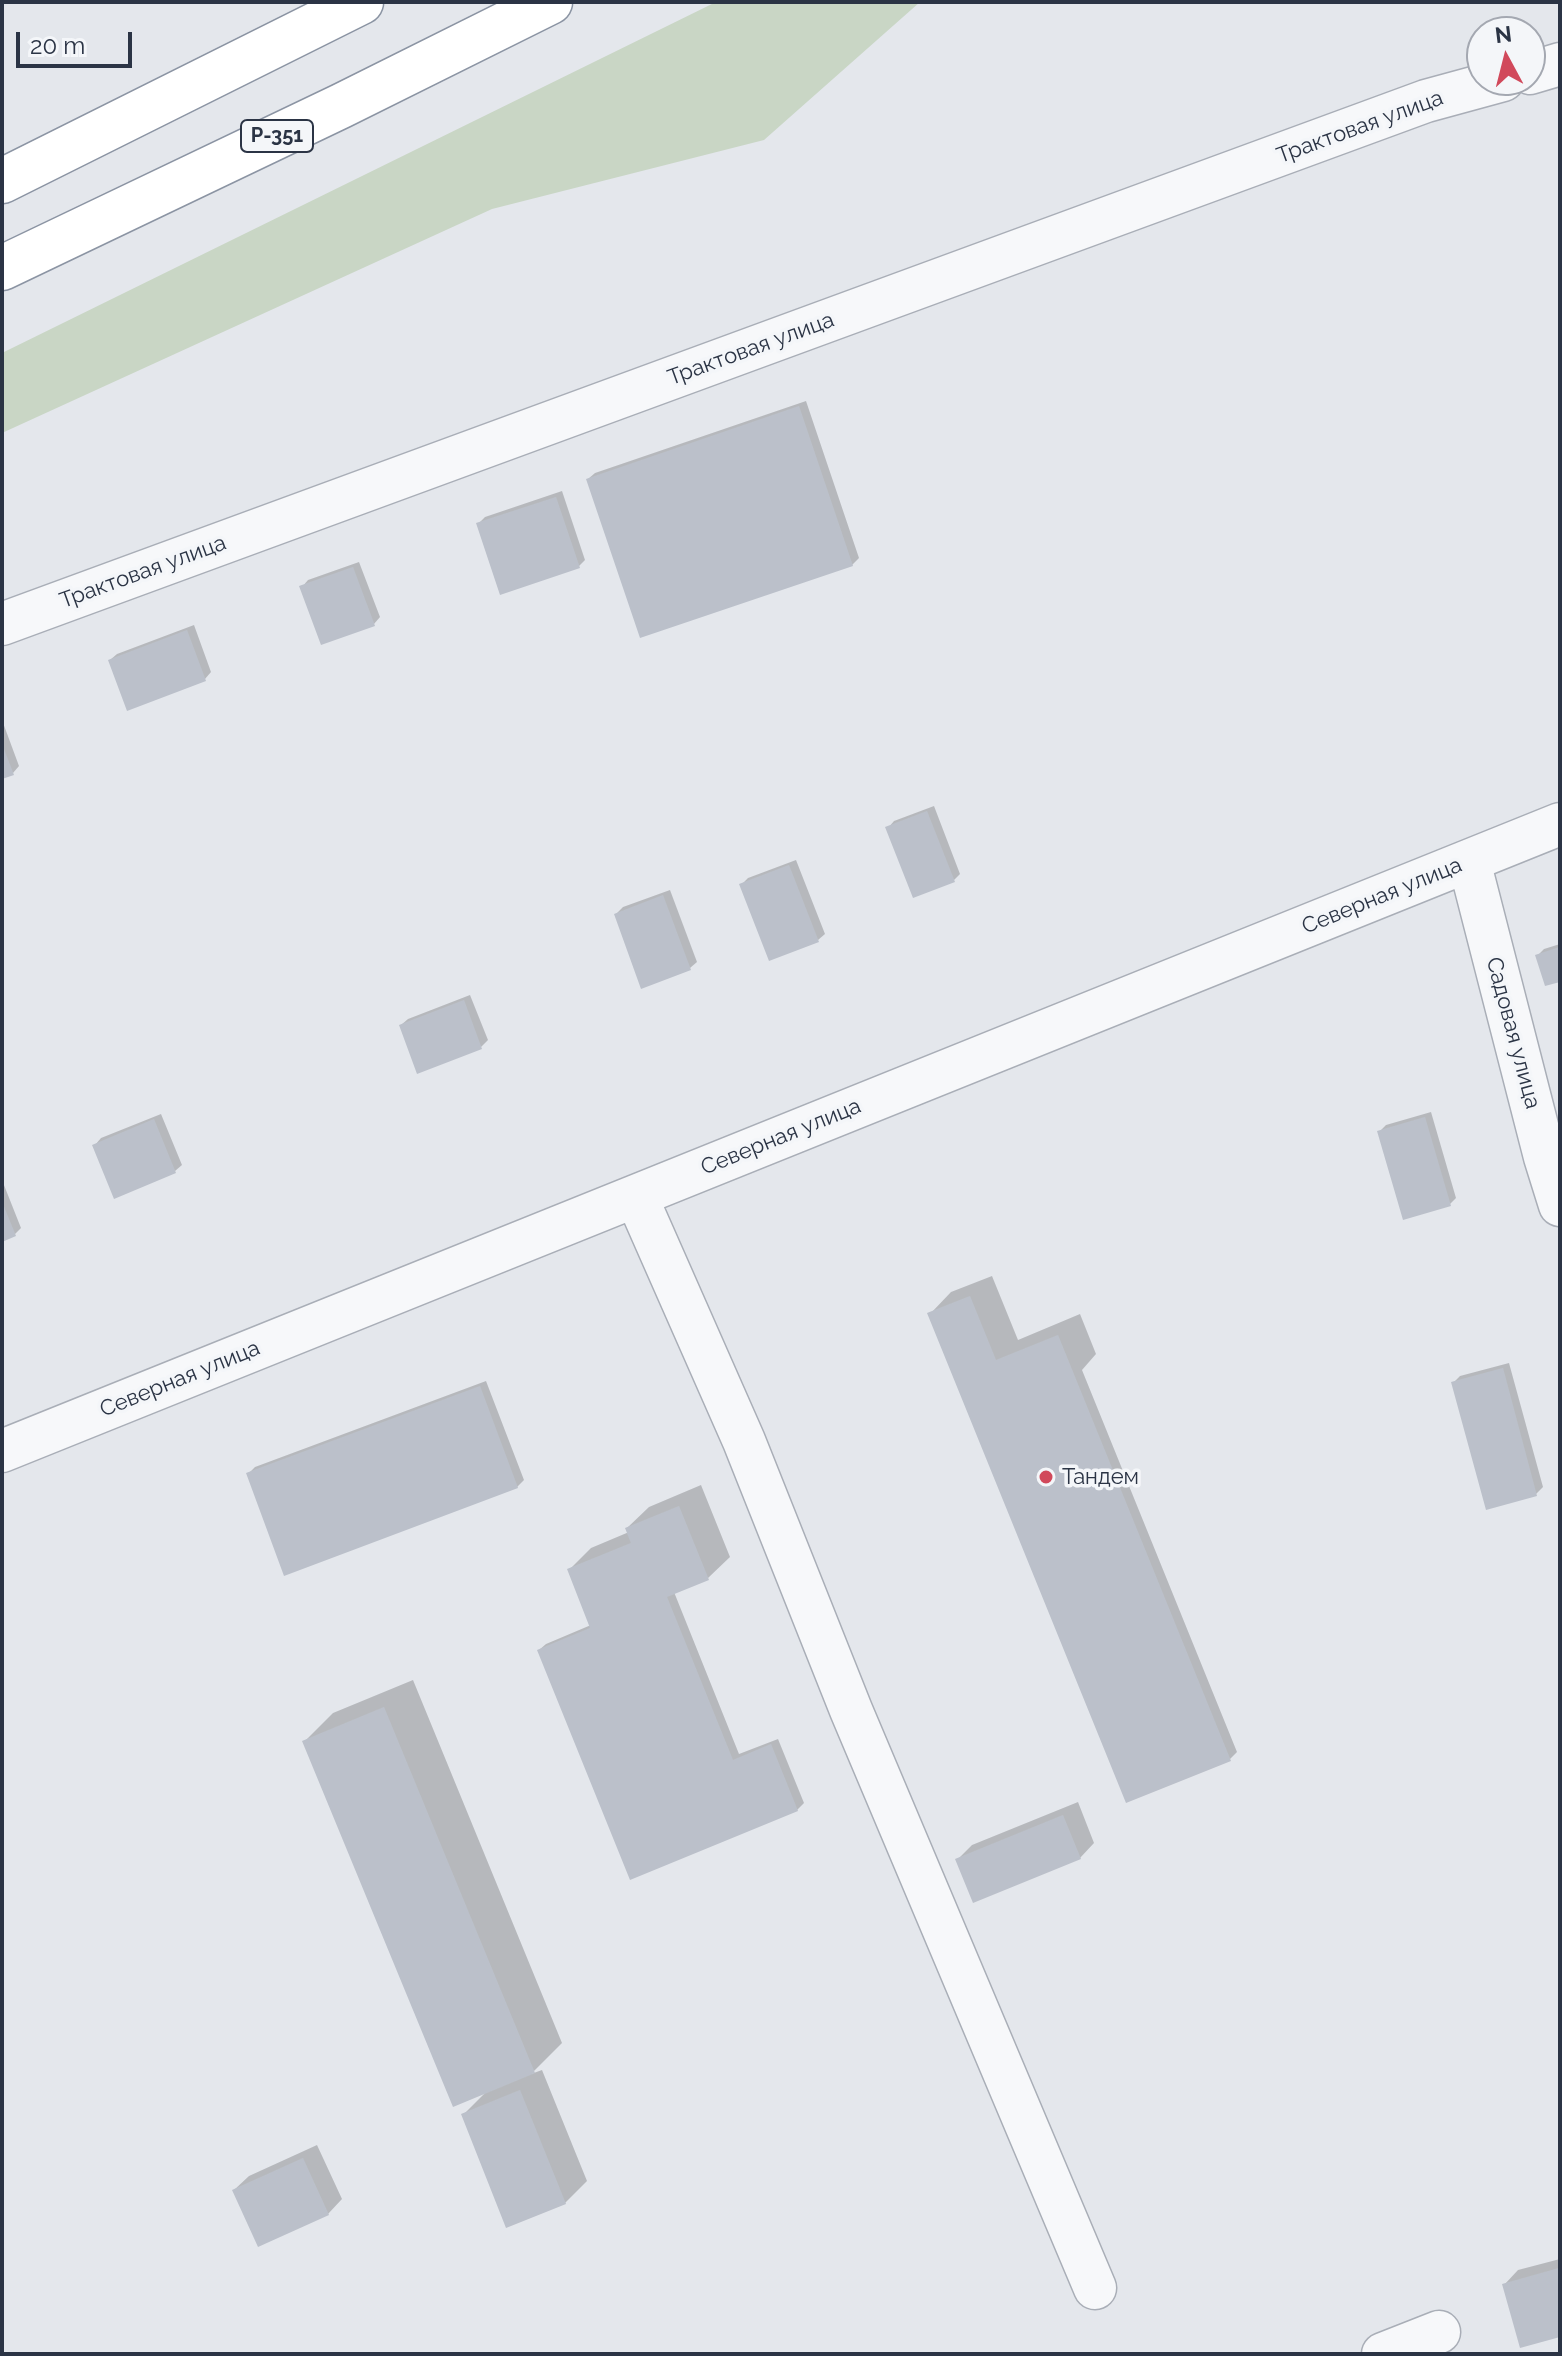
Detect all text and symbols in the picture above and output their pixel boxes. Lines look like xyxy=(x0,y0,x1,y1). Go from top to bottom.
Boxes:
scale bar xyxy=(20,16,136,66)
north arrow xyxy=(1466,16,1546,96)
text: N xyxy=(1493,20,1513,48)
text: 20 m xyxy=(30,31,85,60)
street label: Трактовая улица xyxy=(1273,85,1447,169)
road number: Р-351 xyxy=(241,120,313,152)
street label: Трактовая улица xyxy=(664,307,838,391)
street label: Трактовая улица xyxy=(56,530,230,614)
street label: Северная улица xyxy=(1298,852,1466,940)
street label: Садовая улица xyxy=(1480,954,1546,1112)
street label: Северная улица xyxy=(697,1093,865,1181)
street label: Северная улица xyxy=(96,1335,264,1423)
place label: Тандем xyxy=(1062,1464,1139,1490)
marker: Тандем xyxy=(1037,1468,1055,1486)

